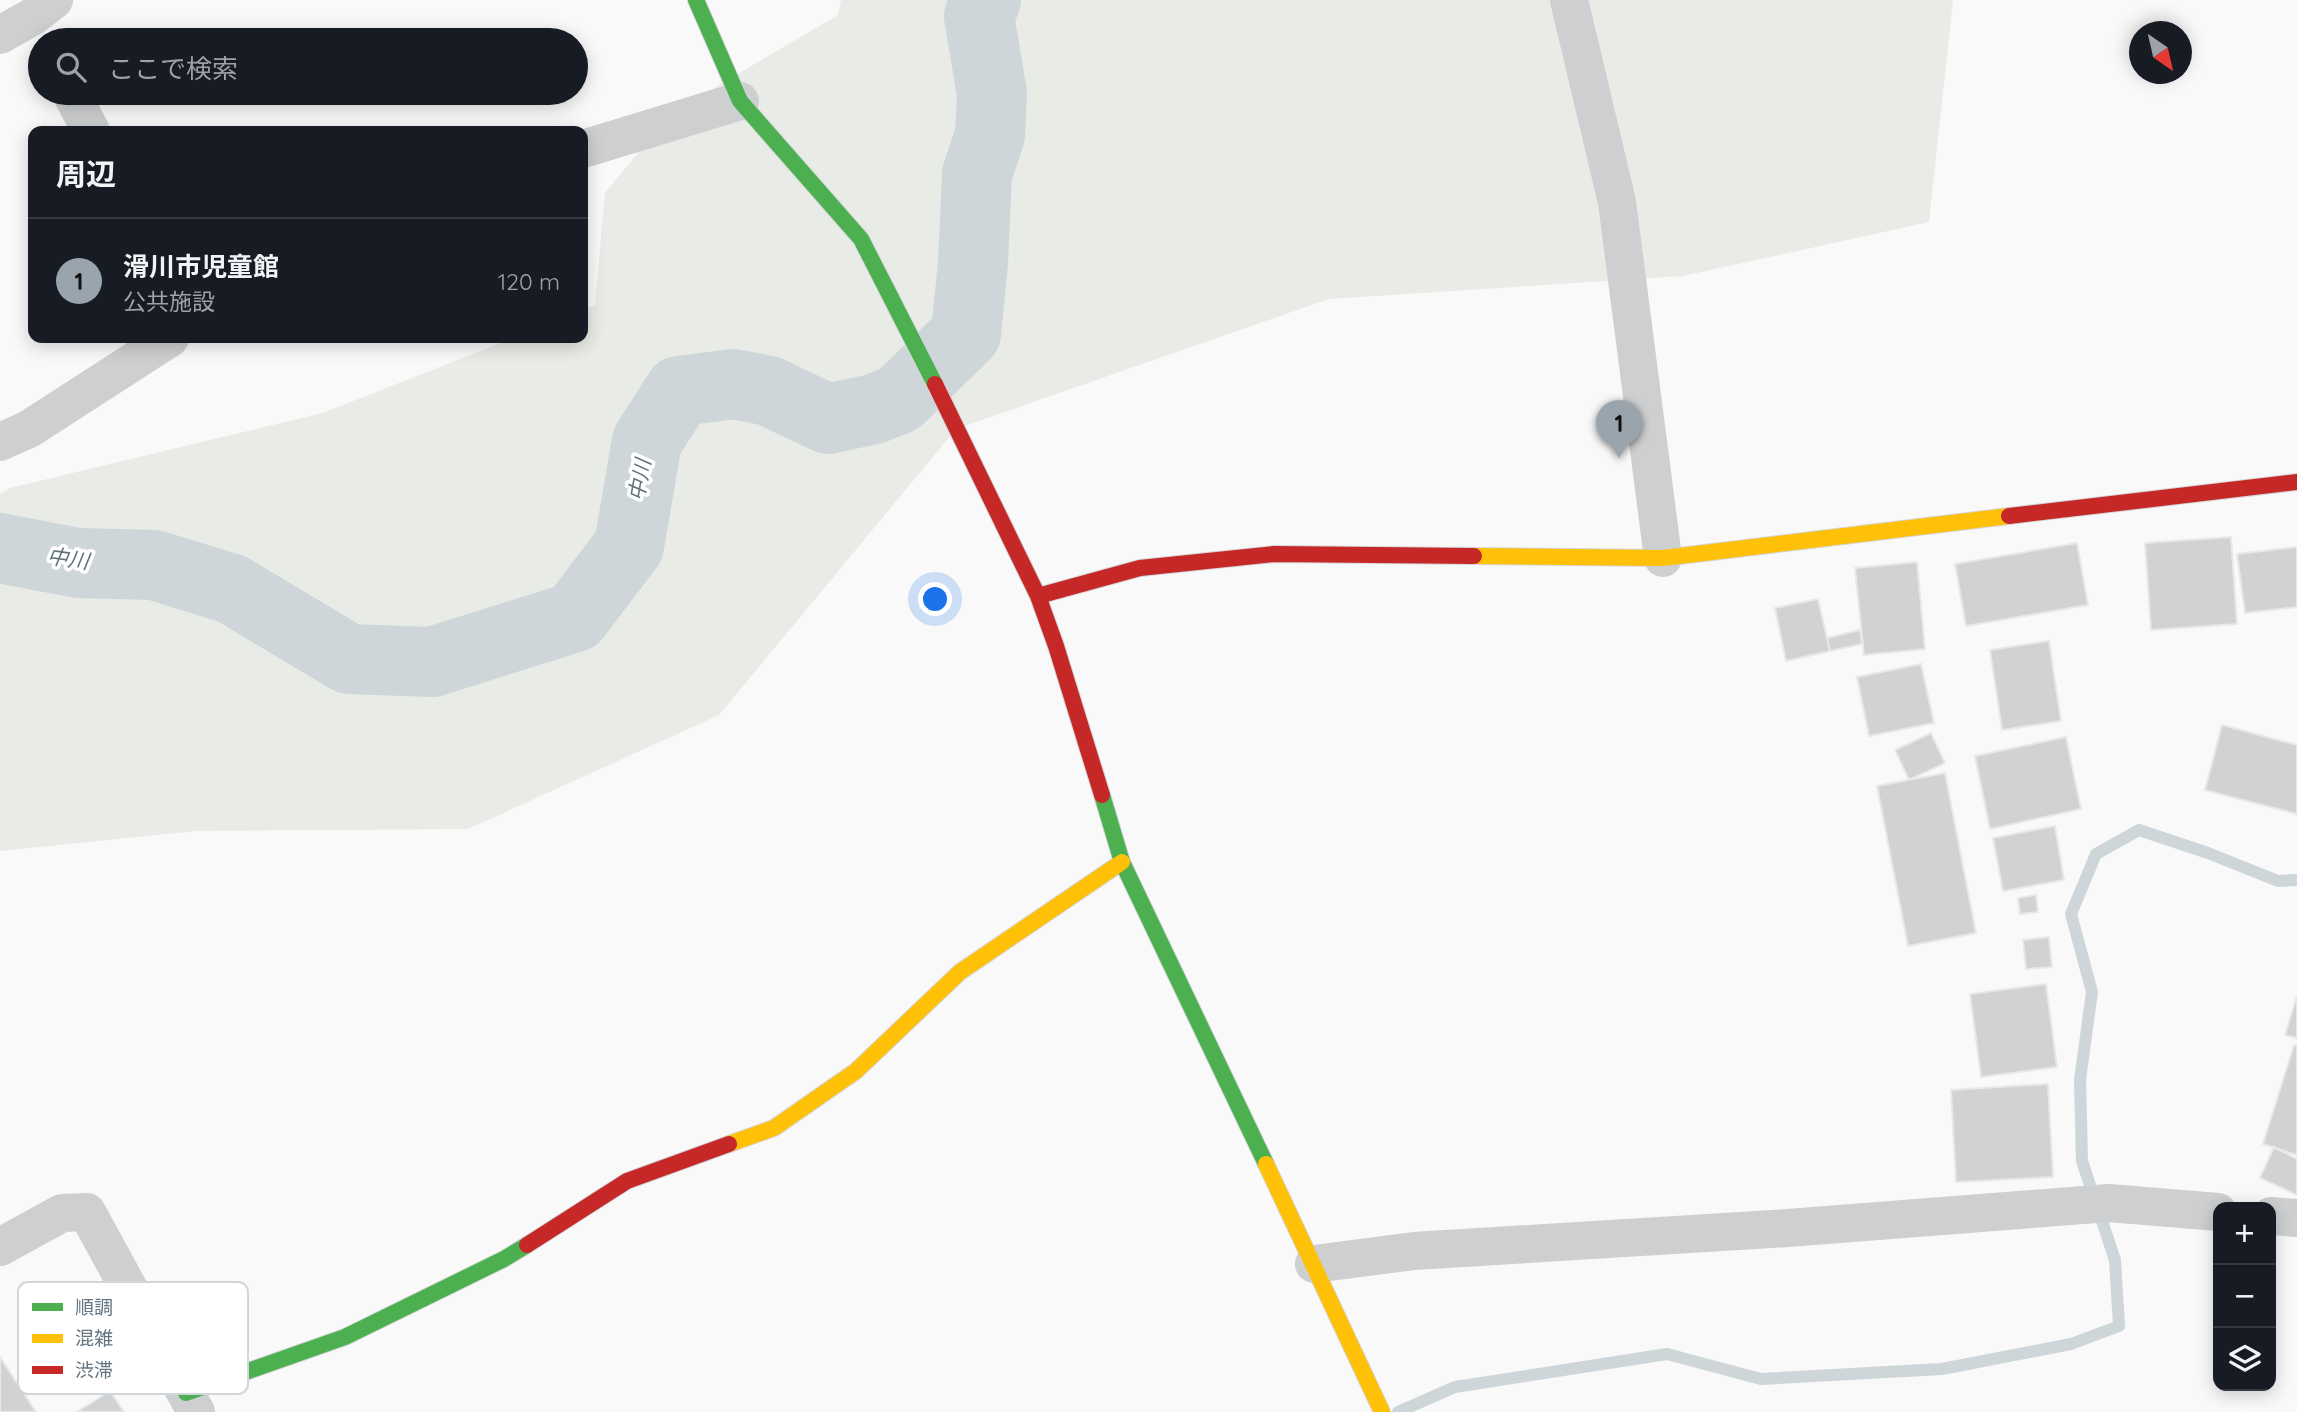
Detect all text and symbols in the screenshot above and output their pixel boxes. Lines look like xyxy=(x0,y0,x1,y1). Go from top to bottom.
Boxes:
north arrow xyxy=(2129,21,2192,84)
search box xyxy=(28,28,588,105)
icon: search xyxy=(52,48,90,86)
text: ここで検索 xyxy=(108,52,238,85)
text: 周辺 xyxy=(56,155,116,193)
text: 滑川市児童館 xyxy=(123,250,279,283)
text: 1 xyxy=(75,267,83,296)
text: 120 m xyxy=(498,267,560,296)
text: 公共施設 xyxy=(123,287,215,316)
pin: 1 xyxy=(1596,400,1642,458)
water label: 中川 xyxy=(623,455,656,503)
water label: 中川 xyxy=(46,542,93,574)
your location xyxy=(918,582,952,616)
map controls xyxy=(2213,1202,2276,1391)
button: + xyxy=(2213,1202,2276,1265)
button: − xyxy=(2213,1265,2276,1328)
legend xyxy=(18,1282,248,1394)
text: 順調 xyxy=(75,1295,113,1319)
text: 混雑 xyxy=(75,1326,113,1350)
button: layers xyxy=(2213,1328,2276,1391)
text: 渋滞 xyxy=(75,1358,113,1382)

